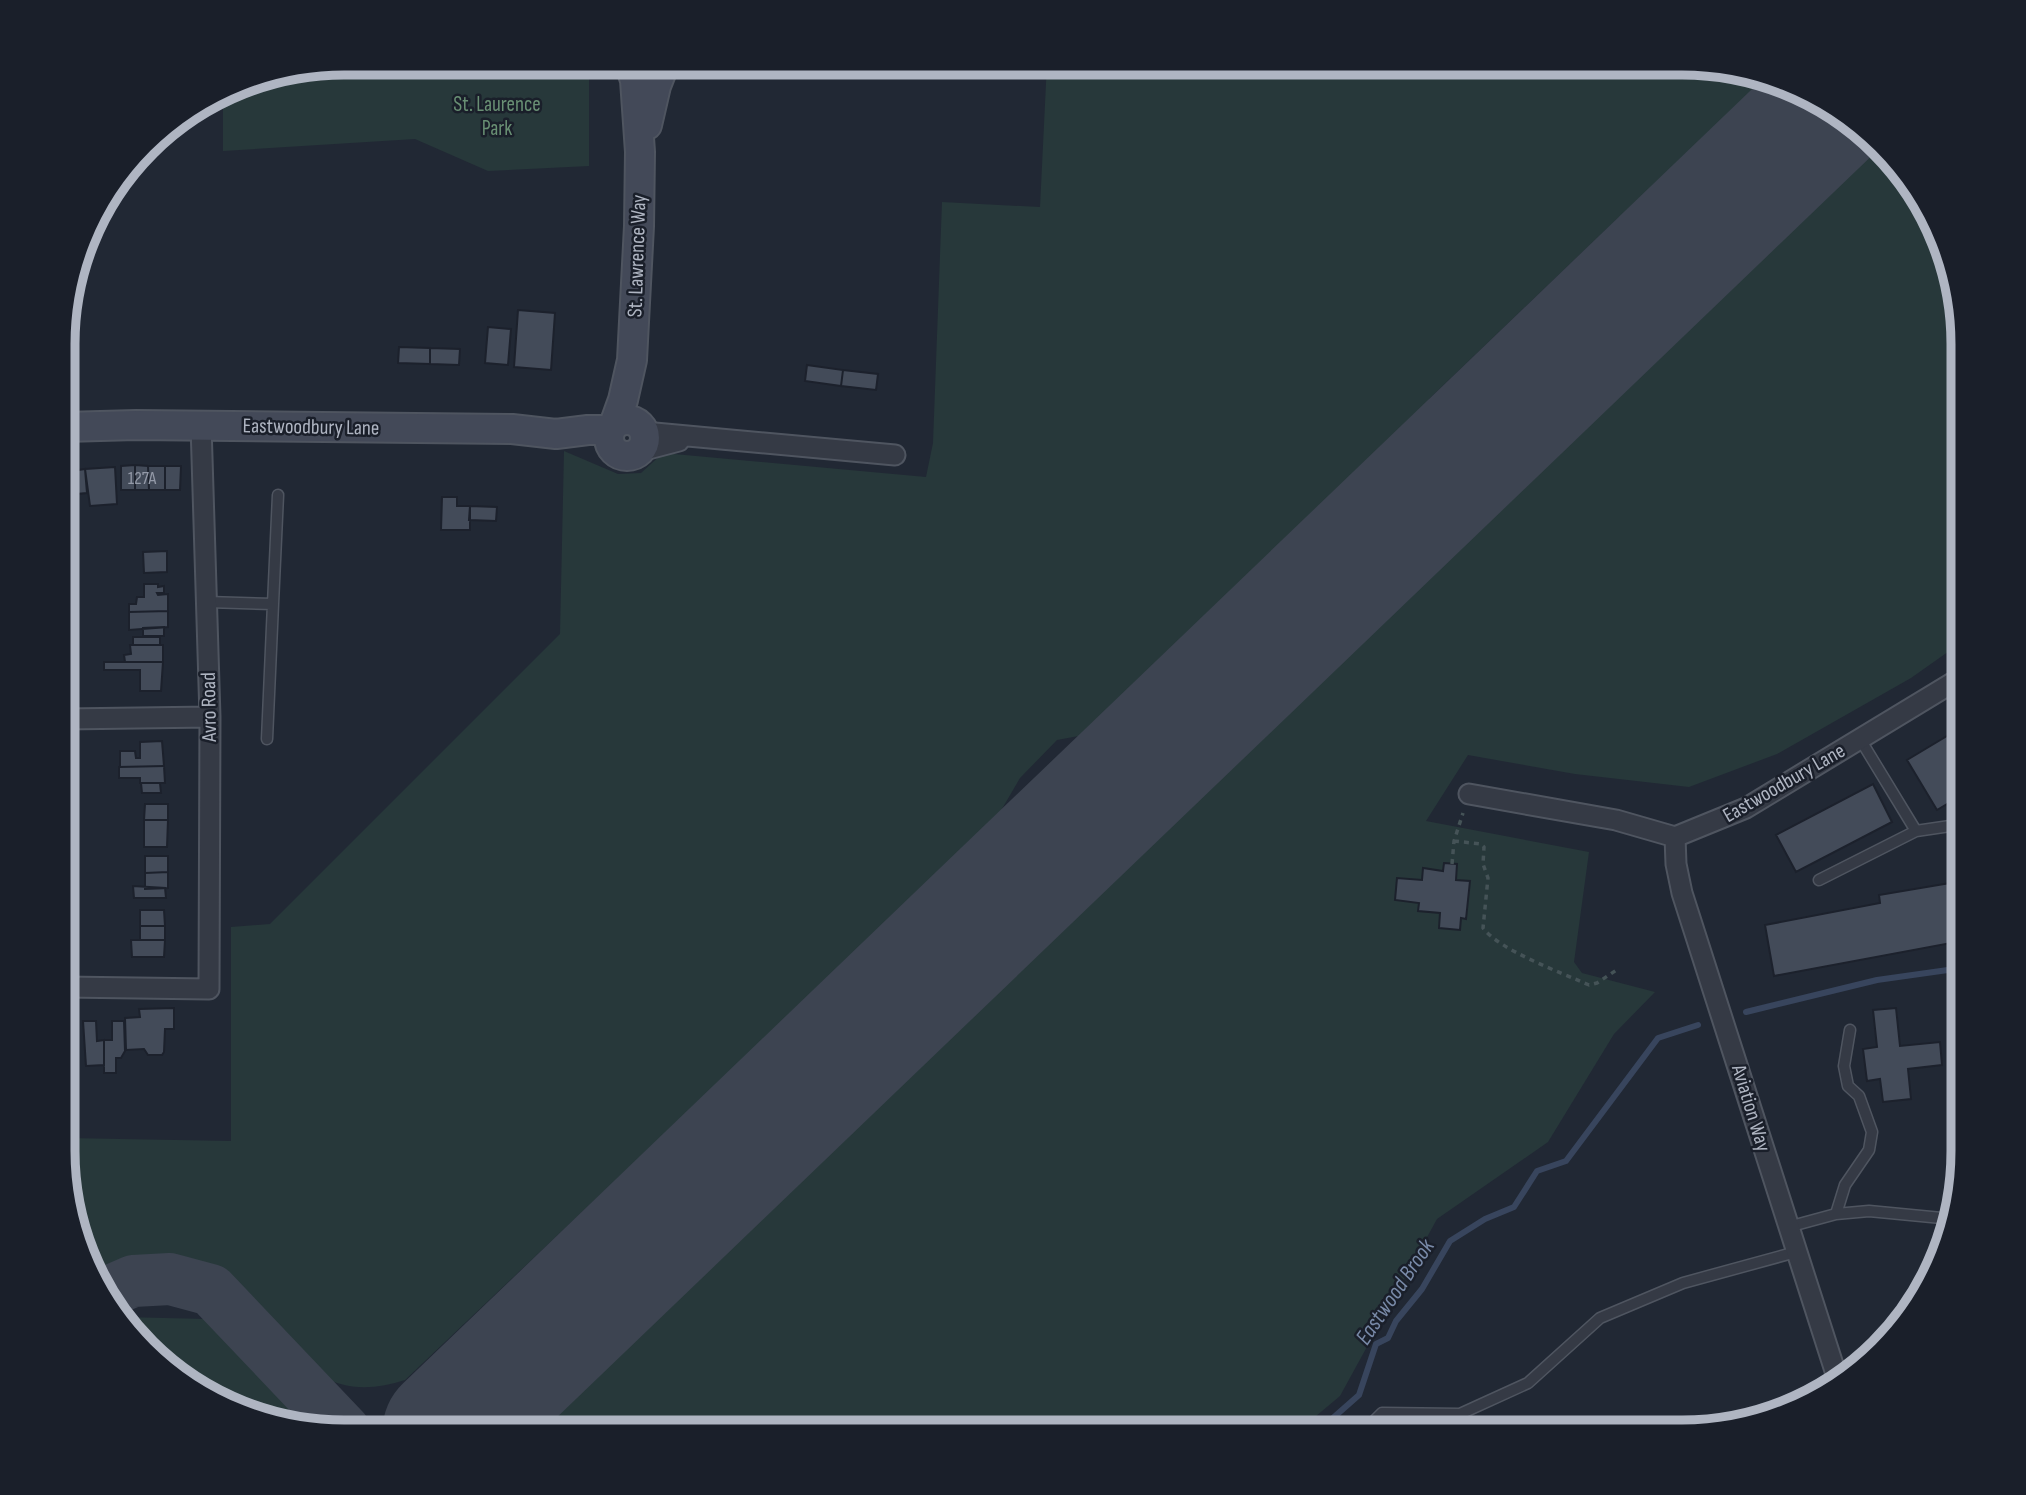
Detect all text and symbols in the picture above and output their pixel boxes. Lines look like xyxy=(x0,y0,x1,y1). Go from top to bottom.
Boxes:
park label: St. Laurence Park xyxy=(453,92,541,141)
street label: St. Lawrence Way xyxy=(622,194,652,318)
street label: Eastwoodbury Lane xyxy=(242,413,380,441)
house number: 127A xyxy=(128,468,157,489)
street label: Avro Road xyxy=(196,672,222,743)
street label: Eastwoodbury Lane xyxy=(1719,738,1849,828)
street label: Aviation Way xyxy=(1726,1061,1776,1154)
water label: Eastwood Brook xyxy=(1349,1233,1441,1350)

